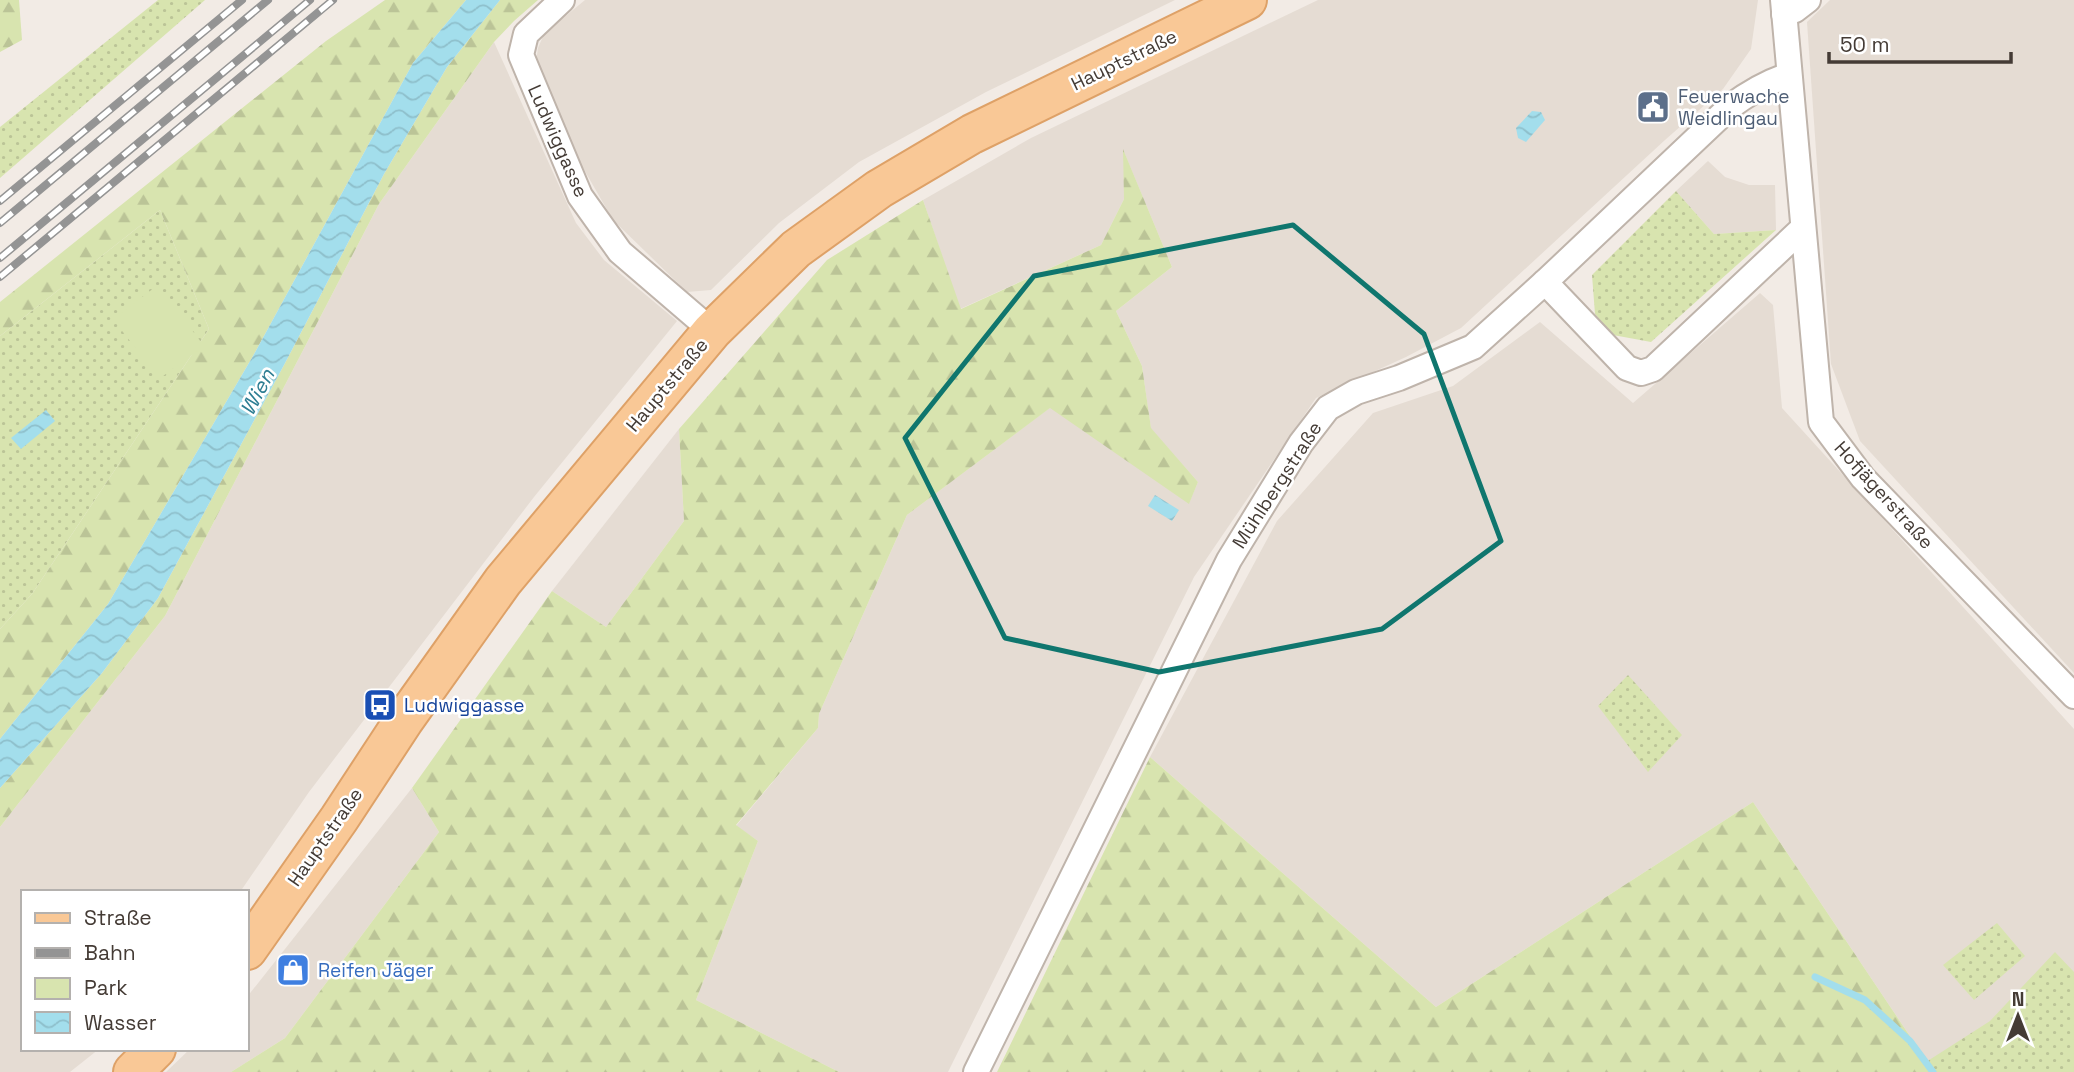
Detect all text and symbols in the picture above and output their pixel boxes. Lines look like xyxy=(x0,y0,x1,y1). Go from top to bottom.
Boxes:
scale bar xyxy=(1829,21,2011,65)
street label: Hauptstraße xyxy=(1067,24,1181,96)
text: 50 m xyxy=(1840,31,1890,58)
street label: Ludwiggasse xyxy=(522,81,594,201)
place label: Feuerwache Weidlingau xyxy=(1678,84,1789,131)
public building icon: Feuerwache Weidlingau xyxy=(1634,88,1672,126)
street label: Hauptstraße xyxy=(621,333,713,437)
water label: Wien xyxy=(234,363,281,420)
street label: Mühlbergstraße xyxy=(1227,417,1327,553)
street label: Hofjägerstraße xyxy=(1829,436,1939,554)
bus stop icon: Ludwiggasse xyxy=(361,686,399,724)
place label: Ludwiggasse xyxy=(404,693,525,718)
street label: Hauptstraße xyxy=(282,783,368,891)
legend xyxy=(21,890,248,1051)
text: Straße xyxy=(84,904,152,931)
text: Bahn xyxy=(84,939,136,966)
shop icon: Reifen Jäger xyxy=(274,951,312,989)
place label: Reifen Jäger xyxy=(318,958,434,983)
text: Park xyxy=(84,974,128,1001)
north arrow xyxy=(1983,981,2053,1051)
text: N xyxy=(2012,987,2024,1012)
text: Wasser xyxy=(84,1009,157,1036)

